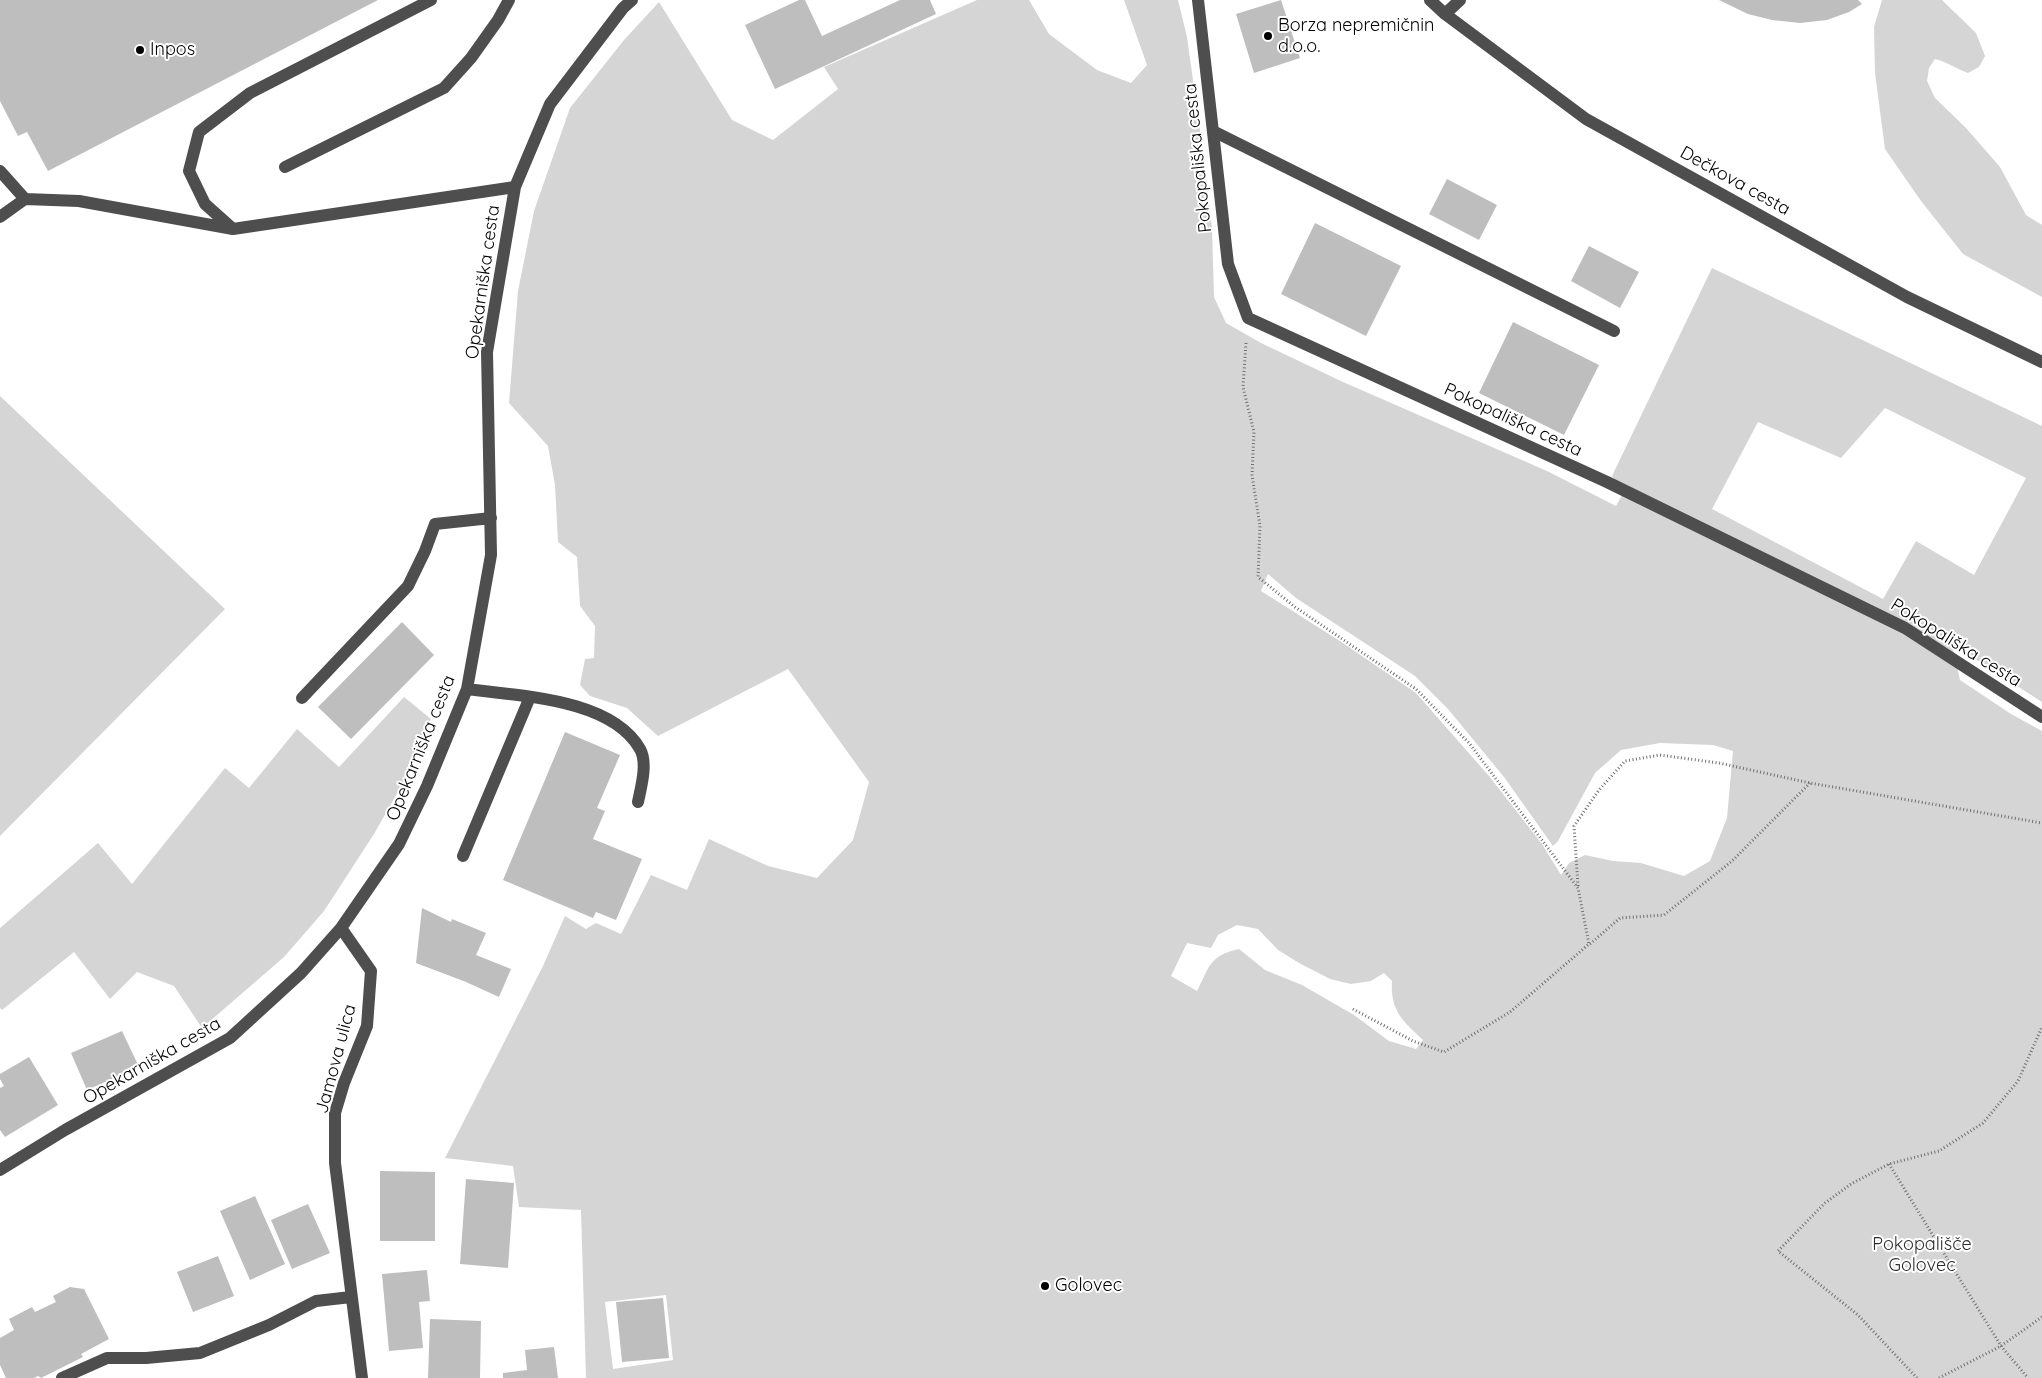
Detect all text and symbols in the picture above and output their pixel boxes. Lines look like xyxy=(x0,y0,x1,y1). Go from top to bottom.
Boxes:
place label: Borza nepremičnin d.o.o. xyxy=(1278,15,1434,58)
marker: Borza nepremičnin d.o.o. xyxy=(1262,30,1274,42)
place label: Inpos xyxy=(150,39,195,61)
marker: Inpos xyxy=(134,44,146,56)
street label: Pokopališka cesta xyxy=(1179,82,1217,234)
street label: Dečkova cesta xyxy=(1676,142,1794,220)
street label: Opekarniška cesta xyxy=(461,204,505,360)
street label: Pokopališka cesta xyxy=(1440,378,1586,462)
street label: Pokopališka cesta xyxy=(1887,594,2025,692)
street label: Opekarniška cesta xyxy=(382,672,460,824)
street label: Jamova ulica xyxy=(311,1002,361,1116)
street label: Opekarniška cesta xyxy=(79,1013,225,1109)
park label: Pokopališče Golovec xyxy=(1872,1234,1972,1276)
place label: Golovec xyxy=(1055,1275,1122,1297)
marker: Golovec xyxy=(1039,1280,1051,1292)

